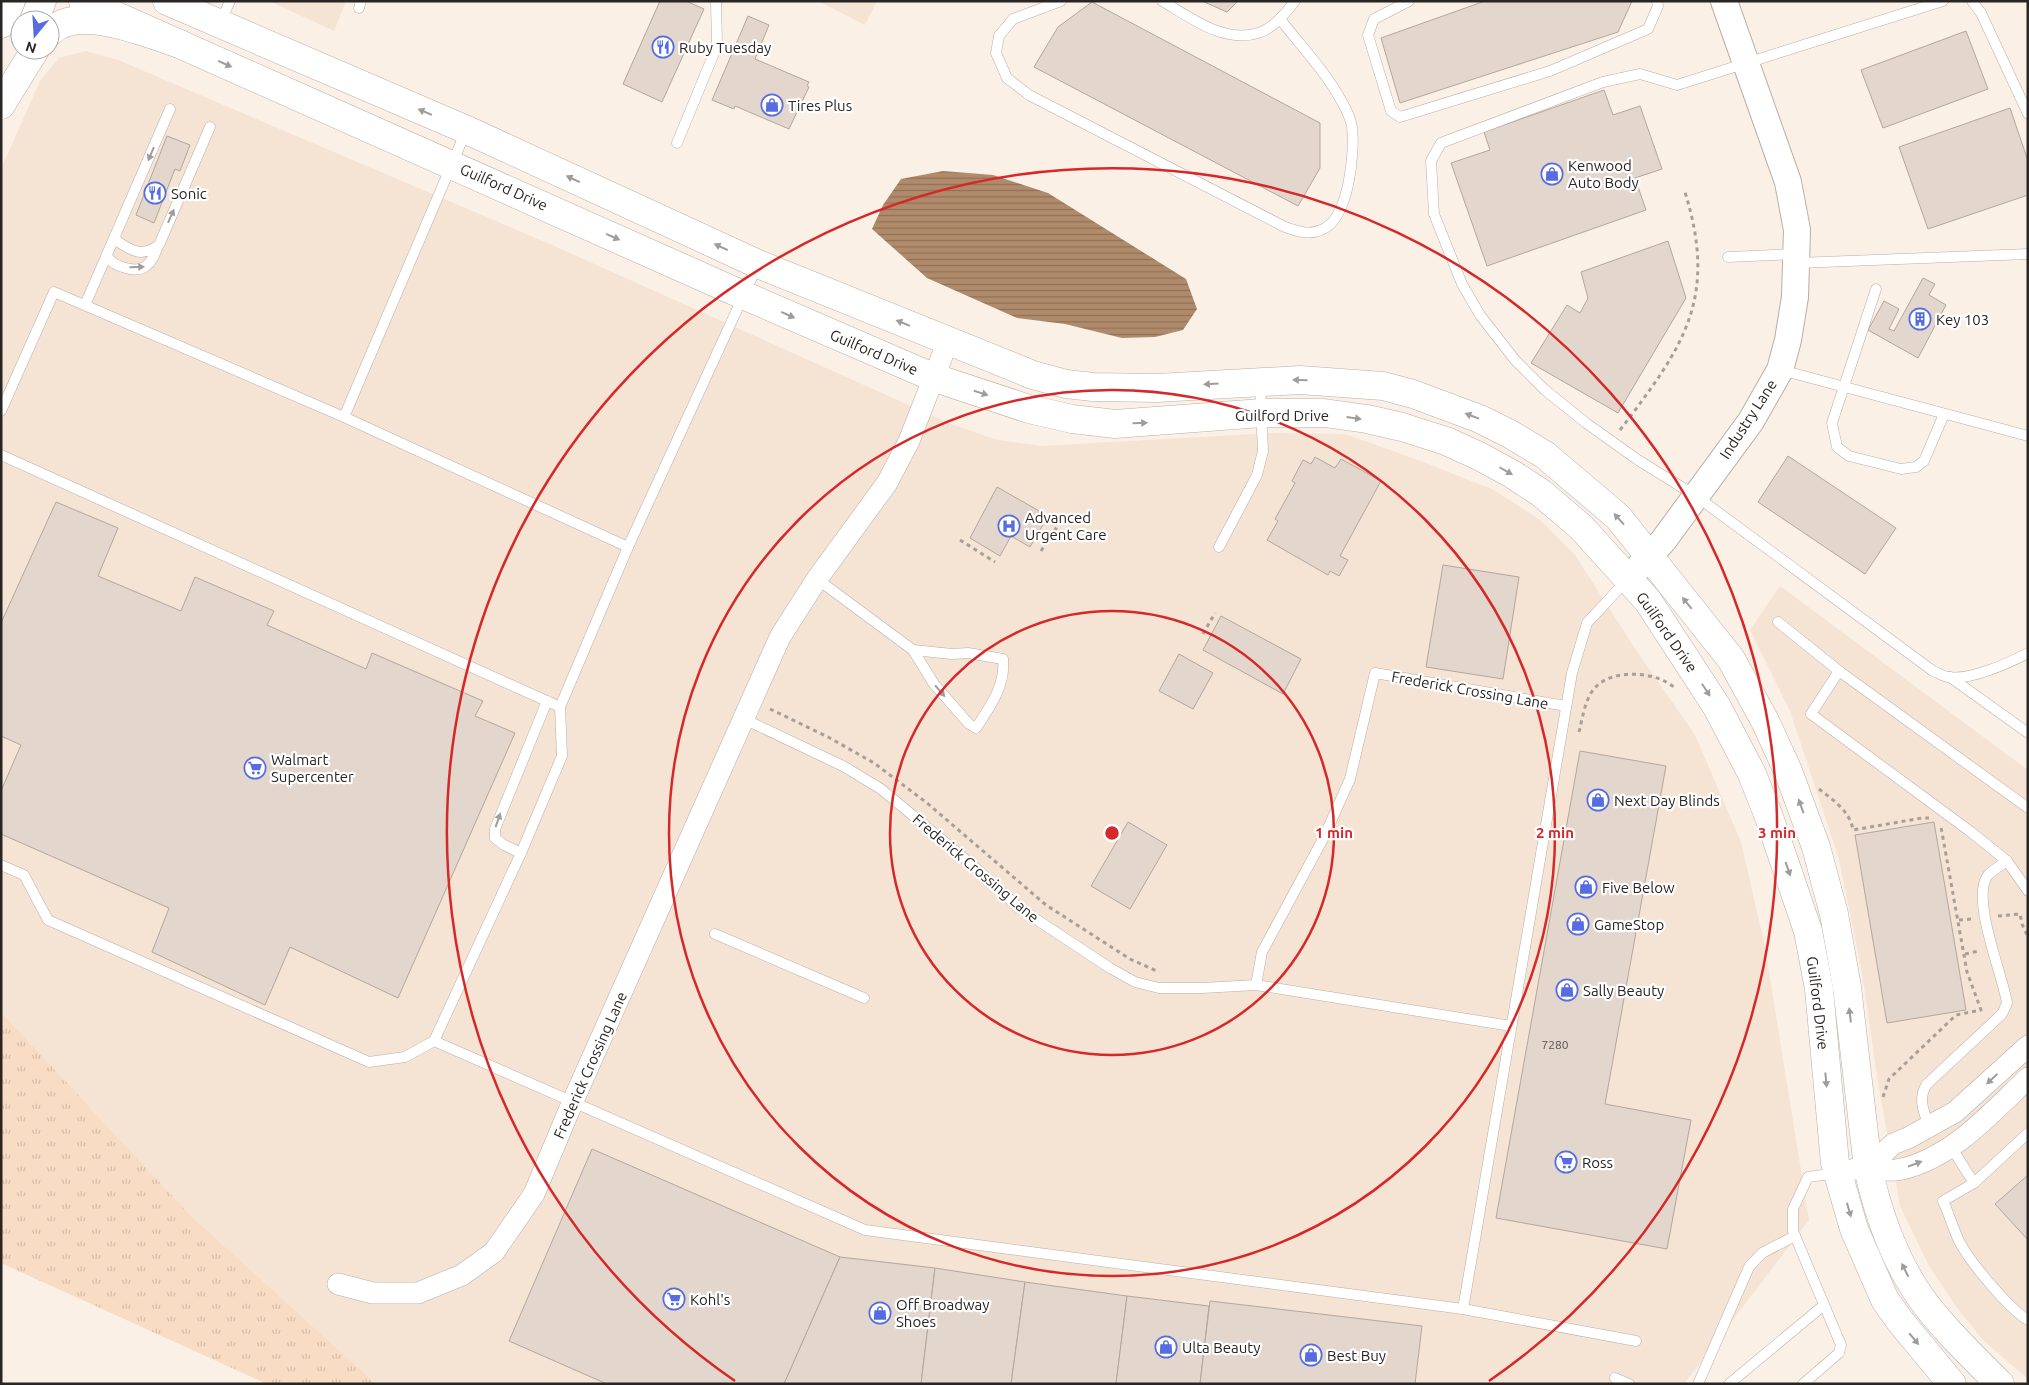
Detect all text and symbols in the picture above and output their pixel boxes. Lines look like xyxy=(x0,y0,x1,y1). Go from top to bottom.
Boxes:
north arrow xyxy=(10,10,60,60)
restaurant icon: Ruby Tuesday xyxy=(651,35,675,59)
text: N xyxy=(24,38,38,57)
place label: Ruby Tuesday xyxy=(679,39,771,56)
one-way arrow xyxy=(218,60,232,68)
shop icon: Tires Plus xyxy=(760,93,784,117)
place label: Tires Plus xyxy=(788,97,852,114)
one-way arrow xyxy=(418,107,432,115)
one-way arrow xyxy=(147,147,155,162)
place label: Kenwood Auto Body xyxy=(1568,157,1639,191)
street label: Guilford Drive xyxy=(458,160,550,214)
shop icon: Kenwood Auto Body xyxy=(1540,162,1564,186)
one-way arrow xyxy=(566,175,580,183)
restaurant icon: Sonic xyxy=(143,181,167,205)
place label: Sonic xyxy=(171,185,207,202)
one-way arrow xyxy=(168,209,176,223)
one-way arrow xyxy=(606,233,620,241)
one-way arrow xyxy=(714,242,728,250)
one-way arrow xyxy=(129,263,145,271)
building icon: Key 103 xyxy=(1908,307,1932,331)
one-way arrow xyxy=(781,311,795,319)
place label: Key 103 xyxy=(1936,311,1989,328)
one-way arrow xyxy=(895,319,910,327)
street label: Guilford Drive xyxy=(827,326,921,378)
one-way arrow xyxy=(1292,376,1308,384)
street label: Industry Lane xyxy=(1716,376,1780,462)
one-way arrow xyxy=(1203,381,1219,389)
one-way arrow xyxy=(974,390,989,397)
street label: Guilford Drive xyxy=(1235,407,1329,424)
one-way arrow xyxy=(1465,412,1480,419)
one-way arrow xyxy=(1346,414,1362,422)
one-way arrow xyxy=(1132,418,1148,426)
one-way arrow xyxy=(1500,467,1513,476)
place label: Advanced Urgent Care xyxy=(1025,509,1107,543)
one-way arrow xyxy=(1613,513,1625,525)
hospital icon: Advanced Urgent Care xyxy=(997,514,1021,538)
street label: Guilford Drive xyxy=(1633,589,1701,675)
one-way arrow xyxy=(1682,597,1693,610)
street label: Frederick Crossing Lane xyxy=(1390,668,1550,712)
one-way arrow xyxy=(1701,683,1711,697)
one-way arrow xyxy=(934,684,945,697)
place label: Walmart Supercenter xyxy=(271,751,354,785)
supermarket icon: Walmart Supercenter xyxy=(243,756,267,780)
shop icon: Next Day Blinds xyxy=(1586,788,1610,812)
place label: Next Day Blinds xyxy=(1614,792,1720,809)
one-way arrow xyxy=(1797,798,1805,813)
street label: Frederick Crossing Lane xyxy=(910,810,1042,926)
one-way arrow xyxy=(494,812,502,827)
centre of rings xyxy=(1103,824,1121,842)
text: 1 min xyxy=(1315,824,1353,841)
text: 2 min xyxy=(1536,824,1574,841)
text: 3 min xyxy=(1758,824,1796,841)
one-way arrow xyxy=(1784,862,1792,877)
shop icon: Five Below xyxy=(1574,875,1598,899)
place label: Five Below xyxy=(1602,879,1675,896)
shop icon: GameStop xyxy=(1566,912,1590,936)
place label: GameStop xyxy=(1594,916,1664,933)
street label: Guilford Drive xyxy=(1804,955,1832,1051)
shop icon: Sally Beauty xyxy=(1555,978,1579,1002)
place label: Sally Beauty xyxy=(1583,982,1664,999)
street label: Frederick Crossing Lane xyxy=(550,989,630,1141)
one-way arrow xyxy=(1846,1006,1854,1022)
house number: 7280 xyxy=(1541,1038,1569,1051)
one-way arrow xyxy=(1823,1072,1831,1088)
one-way arrow xyxy=(1986,1073,1998,1085)
supermarket icon: Ross xyxy=(1554,1150,1578,1174)
place label: Ross xyxy=(1582,1154,1613,1171)
one-way arrow xyxy=(1908,1160,1923,1167)
one-way arrow xyxy=(1845,1202,1853,1217)
one-way arrow xyxy=(1901,1263,1909,1277)
supermarket icon: Kohl's xyxy=(662,1287,686,1311)
place label: Kohl's xyxy=(690,1291,730,1308)
place label: Off Broadway Shoes xyxy=(896,1296,990,1330)
shop icon: Off Broadway Shoes xyxy=(868,1301,892,1325)
one-way arrow xyxy=(1909,1332,1920,1345)
shop icon: Ulta Beauty xyxy=(1154,1335,1178,1359)
place label: Ulta Beauty xyxy=(1182,1339,1260,1356)
shop icon: Best Buy xyxy=(1299,1343,1323,1367)
place label: Best Buy xyxy=(1327,1347,1386,1364)

